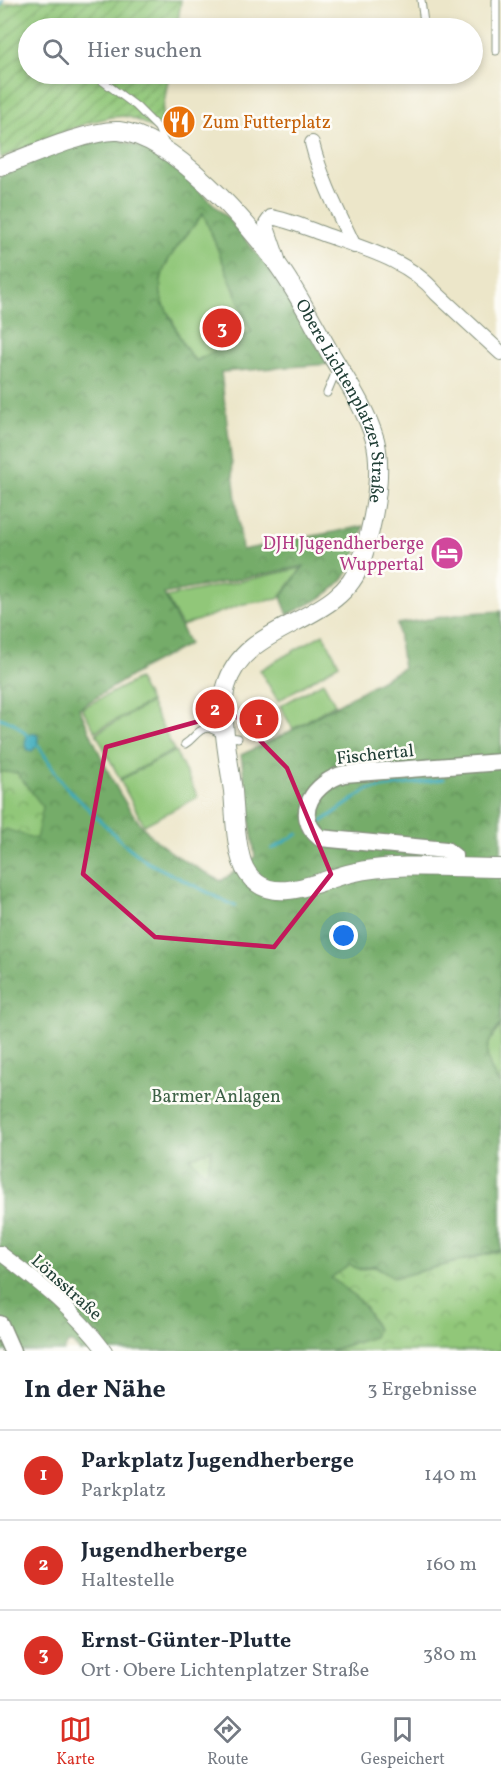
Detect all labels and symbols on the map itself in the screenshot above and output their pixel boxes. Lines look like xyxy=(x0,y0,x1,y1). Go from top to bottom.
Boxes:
restaurant icon: Zum Futterplatz xyxy=(161,104,197,140)
place label: Zum Futterplatz xyxy=(202,111,331,136)
street label: Obere Lichtenplatzer Straße xyxy=(288,295,389,504)
pin: 3 xyxy=(202,306,242,350)
place label: DJH Jugendherberge Wuppertal xyxy=(263,532,424,578)
hotel icon: DJH Jugendherberge Wuppertal xyxy=(429,535,465,571)
pin: 2 xyxy=(196,686,234,732)
pin: 1 xyxy=(240,696,278,742)
street label: Fischertal xyxy=(335,739,415,772)
your location xyxy=(329,921,358,950)
park label: Barmer Anlagen xyxy=(151,1085,281,1110)
street label: Lönsstraße xyxy=(25,1249,107,1327)

